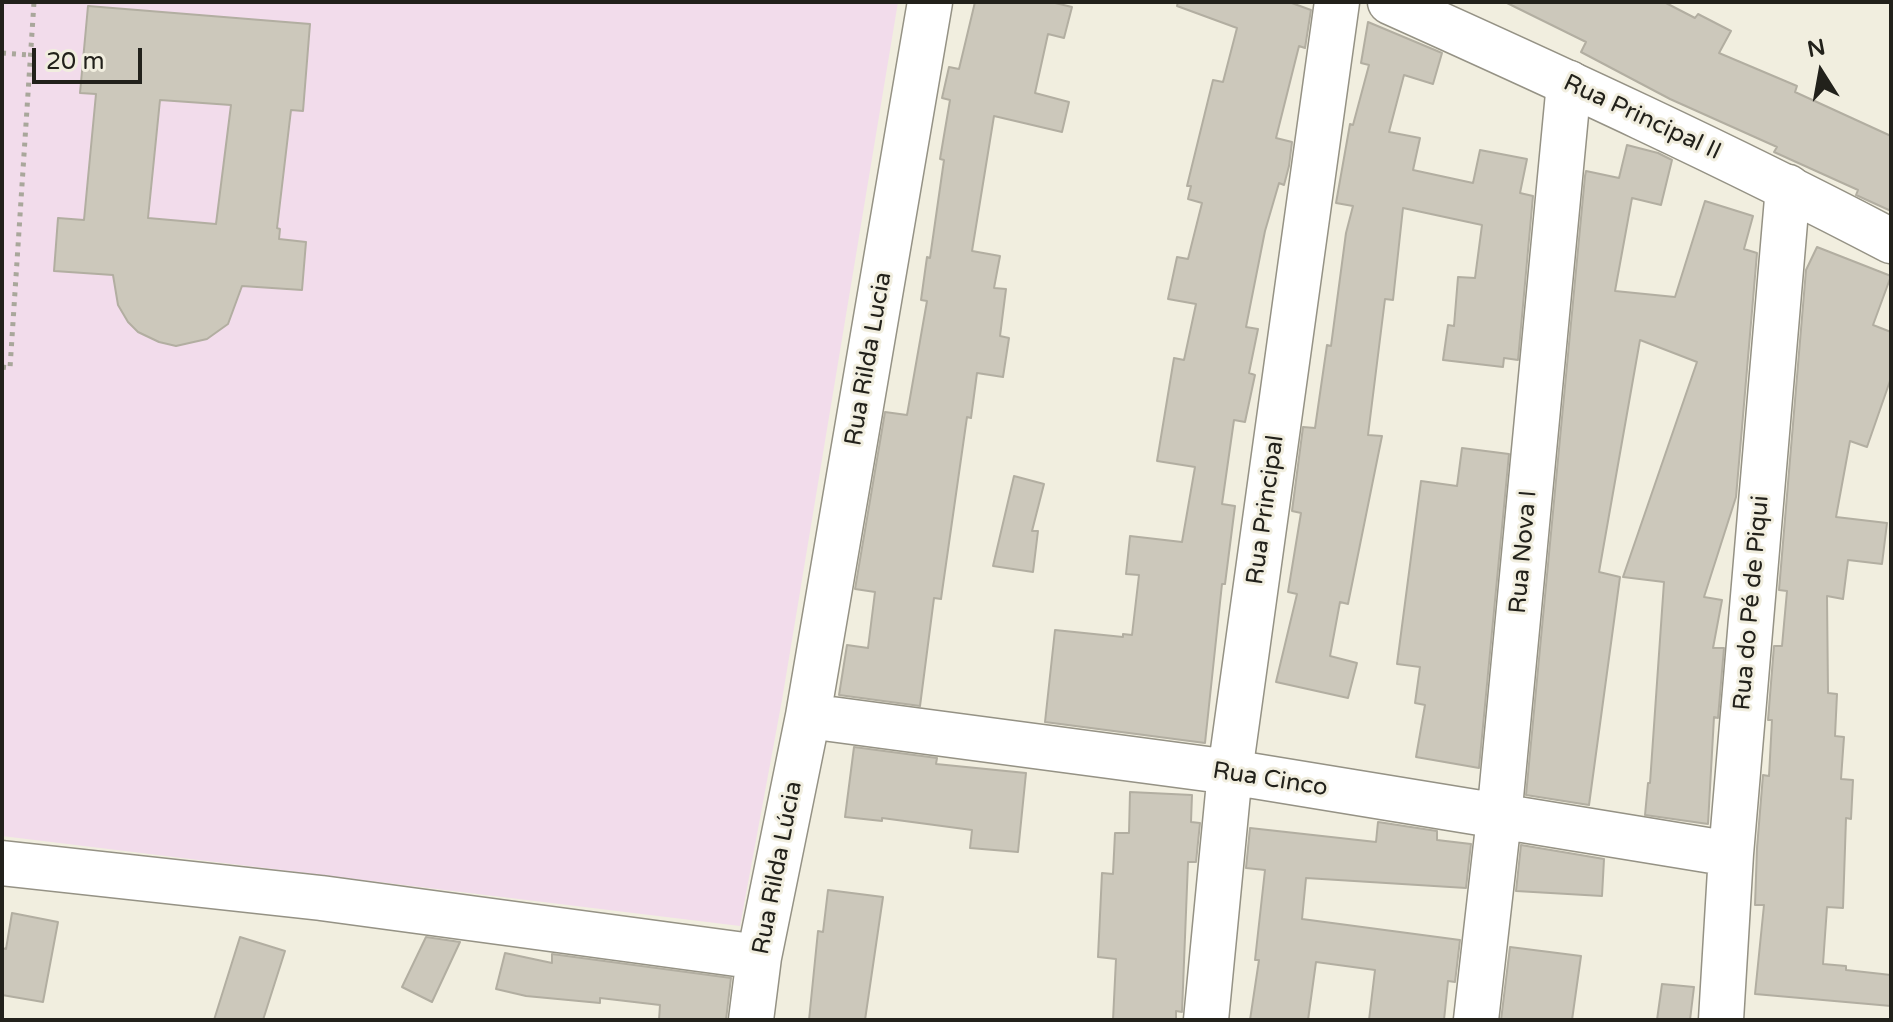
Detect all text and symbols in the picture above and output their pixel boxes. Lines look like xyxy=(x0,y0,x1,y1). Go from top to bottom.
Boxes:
scale bar xyxy=(36,32,146,82)
north arrow xyxy=(1781,32,1861,112)
text: N xyxy=(1805,34,1828,63)
text: 20 m xyxy=(46,47,104,76)
street label: Rua Principal II xyxy=(1559,69,1725,167)
street label: Rua Rilda Lucia xyxy=(840,270,898,448)
street label: Rua Principal xyxy=(1241,433,1291,587)
street label: Rua Nova I xyxy=(1504,489,1544,615)
street label: Rua do Pé de Piqui xyxy=(1728,494,1776,712)
street label: Rua Cinco xyxy=(1210,757,1330,803)
street label: Rua Rilda Lúcia xyxy=(747,779,809,957)

